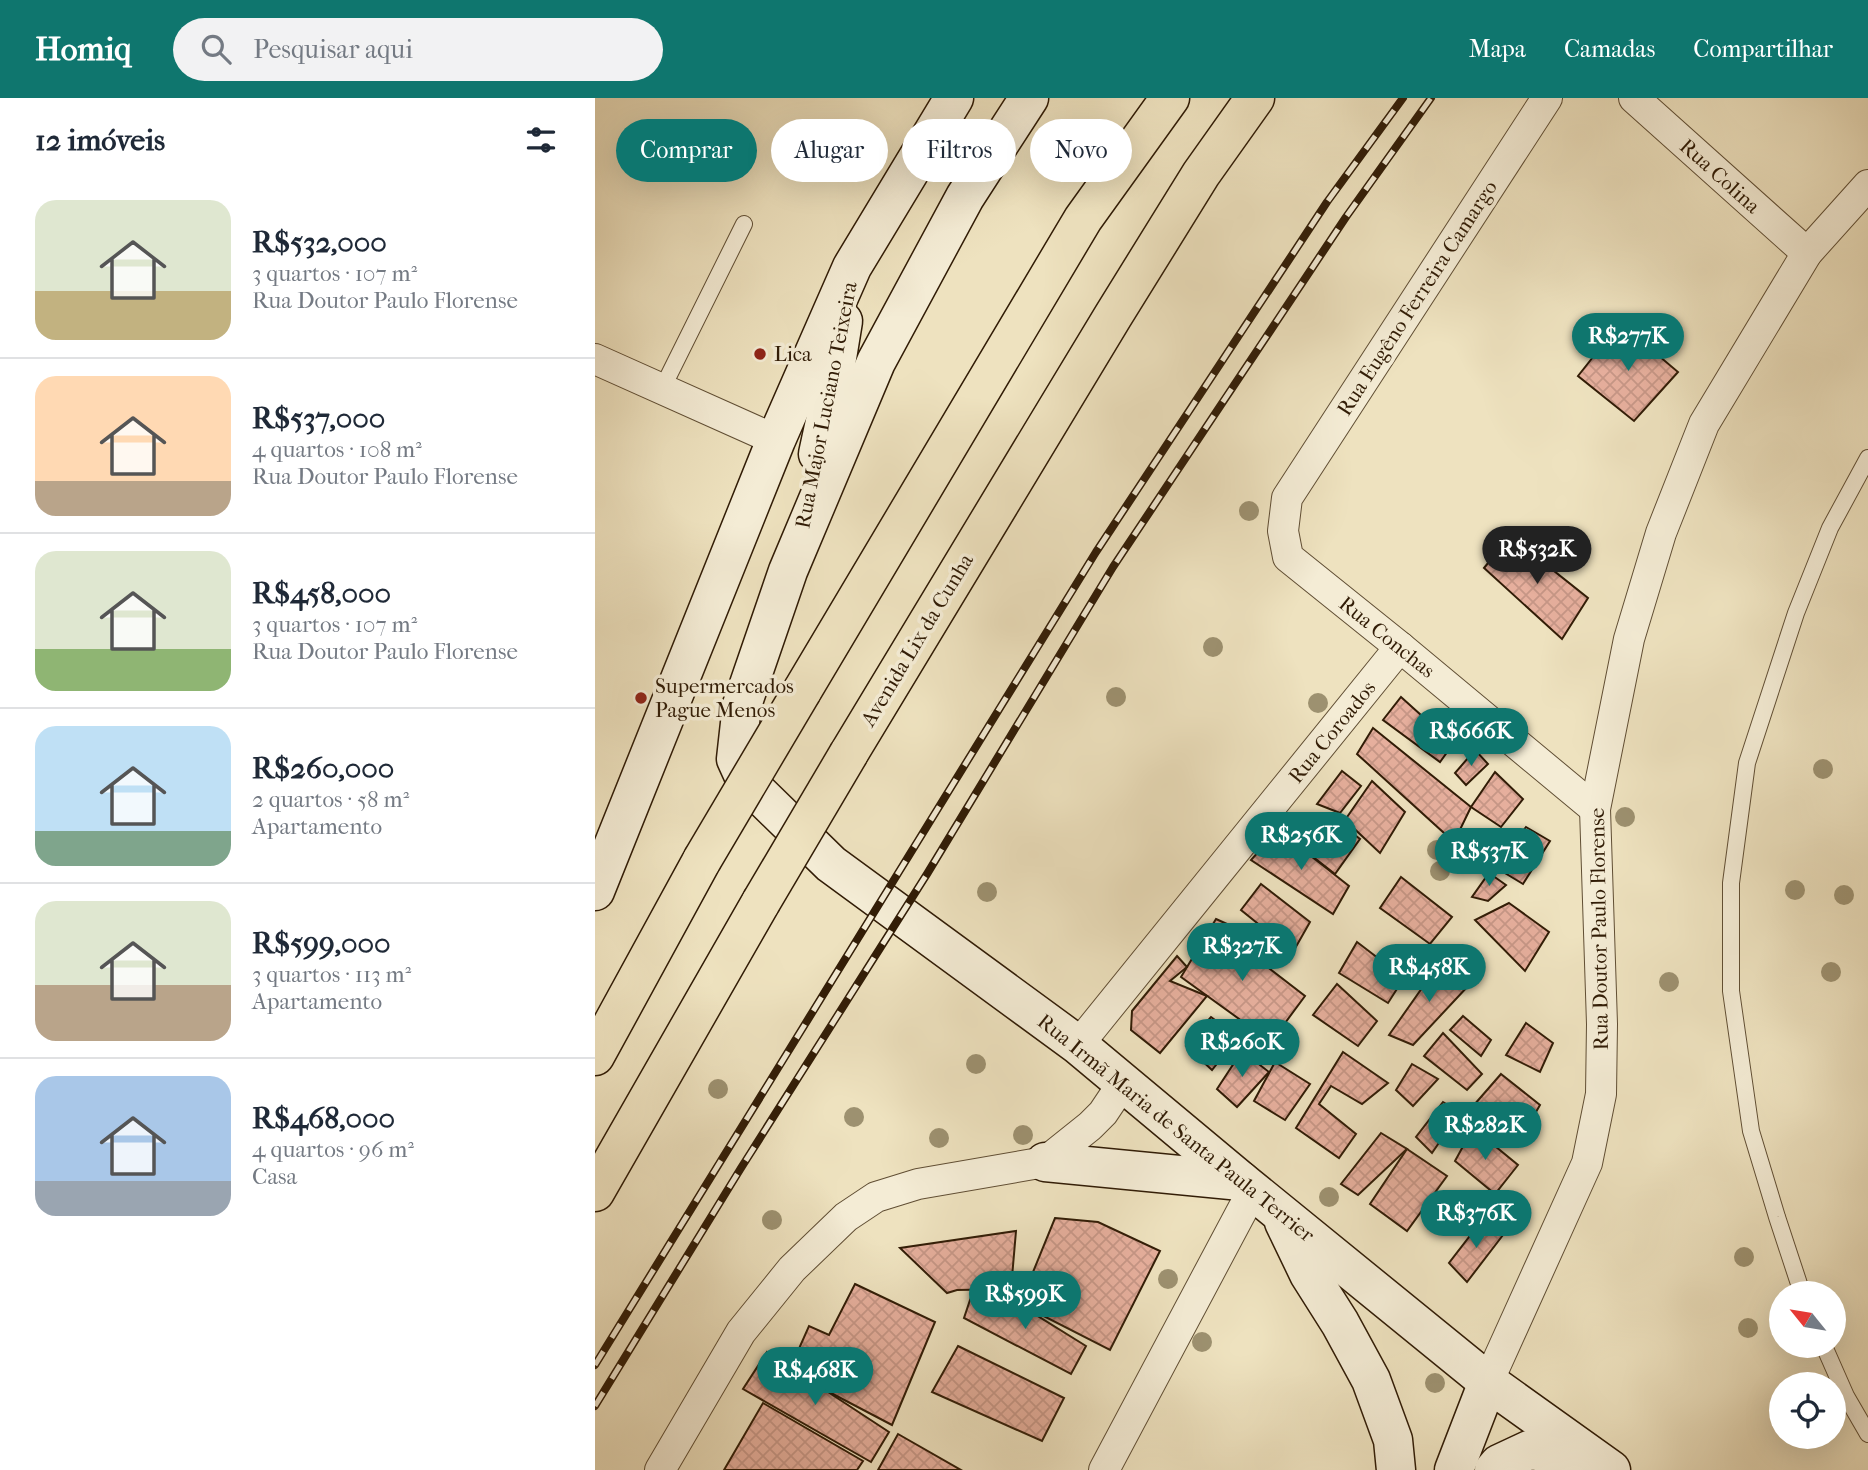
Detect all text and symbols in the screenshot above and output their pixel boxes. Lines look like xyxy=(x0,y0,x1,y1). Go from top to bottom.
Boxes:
search box xyxy=(173,18,663,81)
text: Homiq xyxy=(35,30,131,69)
icon: search xyxy=(197,30,235,68)
text: Pesquisar aqui xyxy=(253,34,413,65)
text: Mapa xyxy=(1469,35,1526,63)
text: Camadas xyxy=(1564,35,1655,63)
text: Compartilhar xyxy=(1693,35,1833,63)
chip: Comprar xyxy=(616,119,757,182)
chip: Alugar xyxy=(771,119,888,182)
chip: Filtros xyxy=(902,119,1016,182)
chip: Novo xyxy=(1030,119,1132,182)
icon: filters xyxy=(522,121,560,159)
text: 12 imóveis xyxy=(35,123,165,158)
street label: Rua Colina xyxy=(1675,134,1765,218)
street label: Rua Eugêno Ferreira Camargo xyxy=(1332,176,1502,420)
text: R$532,000 xyxy=(252,225,387,260)
icon: home xyxy=(91,228,175,312)
text: 3 quartos · 107 m² xyxy=(252,260,417,287)
street label: Rua Major Luciano Teixeira xyxy=(790,279,862,530)
text: Rua Doutor Paulo Florense xyxy=(252,287,518,314)
pin: R$277K xyxy=(1571,314,1685,373)
text: R$277K xyxy=(1588,322,1668,349)
place label: Lica xyxy=(774,342,812,366)
marker: Lica xyxy=(752,346,768,362)
text: R$537,000 xyxy=(252,401,385,436)
icon: home xyxy=(91,404,175,488)
text: 4 quartos · 108 m² xyxy=(252,436,422,463)
text: Rua Doutor Paulo Florense xyxy=(252,463,518,490)
pin: R$532K xyxy=(1480,526,1594,586)
text: R$532K xyxy=(1498,535,1576,562)
street label: Avenida Lix da Cunha xyxy=(855,549,978,732)
text: R$458,000 xyxy=(252,576,391,611)
icon: home xyxy=(91,579,175,663)
street label: Rua Conchas xyxy=(1334,591,1440,683)
text: 3 quartos · 107 m² xyxy=(252,611,417,638)
text: Rua Doutor Paulo Florense xyxy=(252,638,518,665)
place label: Supermercados Pague Menos xyxy=(655,674,794,722)
street label: Rua Coroados xyxy=(1283,676,1381,788)
marker: Supermercados Pague Menos xyxy=(633,690,649,706)
pin: R$666K xyxy=(1414,708,1528,768)
text: R$666K xyxy=(1429,717,1513,744)
text: R$260,000 xyxy=(252,751,394,786)
icon: home xyxy=(91,754,175,838)
text: 2 quartos · 58 m² xyxy=(252,786,409,813)
street label: Rua Doutor Paulo Florense xyxy=(1585,807,1613,1051)
pin: R$256K xyxy=(1244,812,1358,872)
text: Apartamento xyxy=(252,813,382,840)
text: R$256K xyxy=(1261,821,1341,848)
pin: R$537K xyxy=(1432,828,1546,888)
text: R$537K xyxy=(1451,837,1527,864)
pin: R$327K xyxy=(1185,924,1299,983)
text: R$599,000 xyxy=(252,926,391,961)
icon: home xyxy=(91,929,175,1013)
text: R$327K xyxy=(1203,932,1281,959)
pin: R$458K xyxy=(1372,944,1486,1004)
text: R$458K xyxy=(1389,953,1469,980)
text: 3 quartos · 113 m² xyxy=(252,961,411,988)
text: Apartamento xyxy=(252,988,382,1015)
street label: Rua Irmã Maria de Santa Paula Terrier xyxy=(1033,1009,1319,1247)
pin: R$260K xyxy=(1185,1020,1299,1079)
text: R$260K xyxy=(1200,1028,1284,1055)
text: R$468,000 xyxy=(252,1101,395,1136)
pin: R$282K xyxy=(1428,1102,1542,1162)
icon: home xyxy=(91,1104,175,1188)
text: R$282K xyxy=(1444,1111,1526,1138)
text: 4 quartos · 96 m² xyxy=(252,1136,414,1163)
text: Casa xyxy=(252,1163,297,1190)
pin: R$376K xyxy=(1419,1190,1533,1250)
text: R$376K xyxy=(1436,1199,1516,1226)
pin: R$599K xyxy=(968,1272,1082,1331)
text: R$599K xyxy=(985,1280,1065,1307)
north arrow xyxy=(1769,1281,1846,1358)
map controls xyxy=(1769,1281,1846,1449)
pin: R$468K xyxy=(758,1348,872,1407)
text: R$468K xyxy=(773,1356,857,1383)
button: locate xyxy=(1769,1372,1846,1449)

